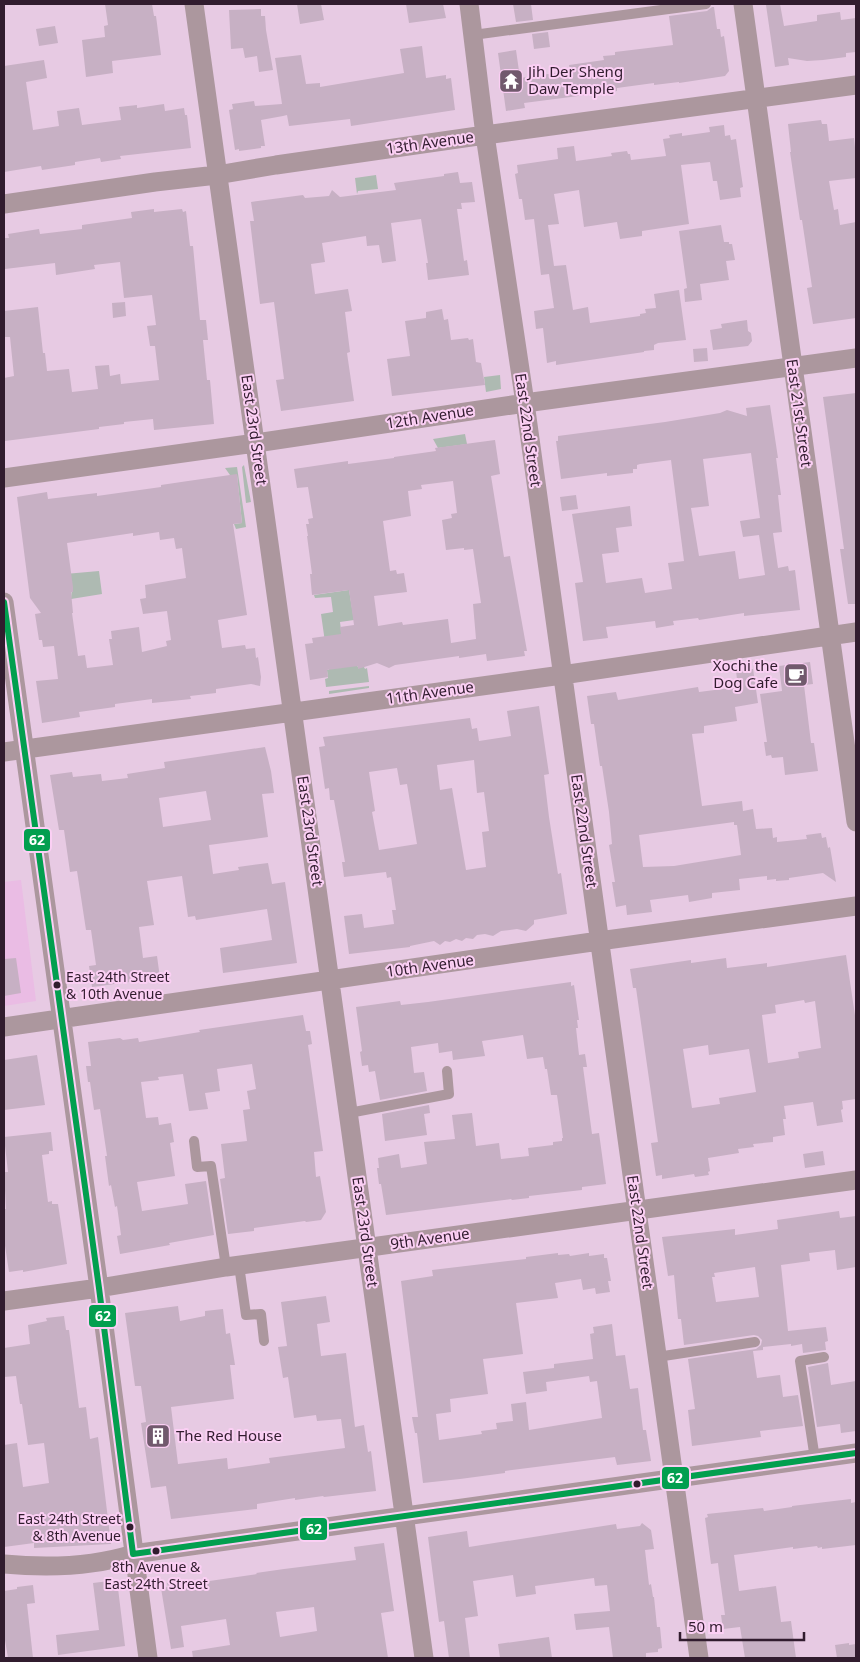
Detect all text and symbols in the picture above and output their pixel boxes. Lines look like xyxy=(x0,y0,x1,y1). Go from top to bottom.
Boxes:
place label: Jih Der Sheng Daw Temple xyxy=(526,61,623,98)
temple icon: Jih Der Sheng Daw Temple xyxy=(498,68,524,94)
street label: 13th Avenue xyxy=(385,126,475,158)
street label: East 21st Street xyxy=(783,358,818,469)
street label: East 22nd Street xyxy=(511,372,547,489)
street label: East 23rd Street xyxy=(237,373,273,487)
street label: 12th Avenue xyxy=(385,399,475,433)
place label: Xochi the Dog Cafe xyxy=(713,655,778,692)
cafe icon: Xochi the Dog Cafe xyxy=(783,662,809,688)
street label: 11th Avenue xyxy=(385,676,475,708)
street label: East 22nd Street xyxy=(567,773,603,890)
street label: East 23rd Street xyxy=(293,774,329,888)
line badge: 62 xyxy=(23,828,51,852)
text: 62 xyxy=(29,830,45,849)
street label: 10th Avenue xyxy=(385,949,475,981)
place label: East 24th Street & 10th Avenue xyxy=(66,967,170,1003)
marker: East 24th Street & 10th Avenue xyxy=(52,980,62,990)
street label: East 22nd Street xyxy=(623,1174,659,1291)
street label: East 23rd Street xyxy=(348,1175,384,1289)
street label: 9th Avenue xyxy=(389,1223,471,1253)
line badge: 62 xyxy=(88,1304,117,1328)
text: 62 xyxy=(95,1306,111,1325)
building icon: The Red House xyxy=(145,1423,171,1449)
place label: The Red House xyxy=(176,1425,282,1445)
line badge: 62 xyxy=(661,1466,690,1490)
text: 62 xyxy=(667,1468,683,1487)
unlabelled marker xyxy=(632,1479,642,1489)
place label: East 24th Street & 8th Avenue xyxy=(18,1509,121,1545)
line badge: 62 xyxy=(299,1517,328,1541)
text: 62 xyxy=(306,1519,322,1538)
marker: East 24th Street & 8th Avenue xyxy=(125,1522,135,1532)
marker: 8th Avenue & East 24th Street xyxy=(151,1546,161,1556)
place label: 8th Avenue & East 24th Street xyxy=(104,1557,208,1593)
scale bar xyxy=(680,1610,804,1642)
text: 50 m xyxy=(688,1616,723,1636)

